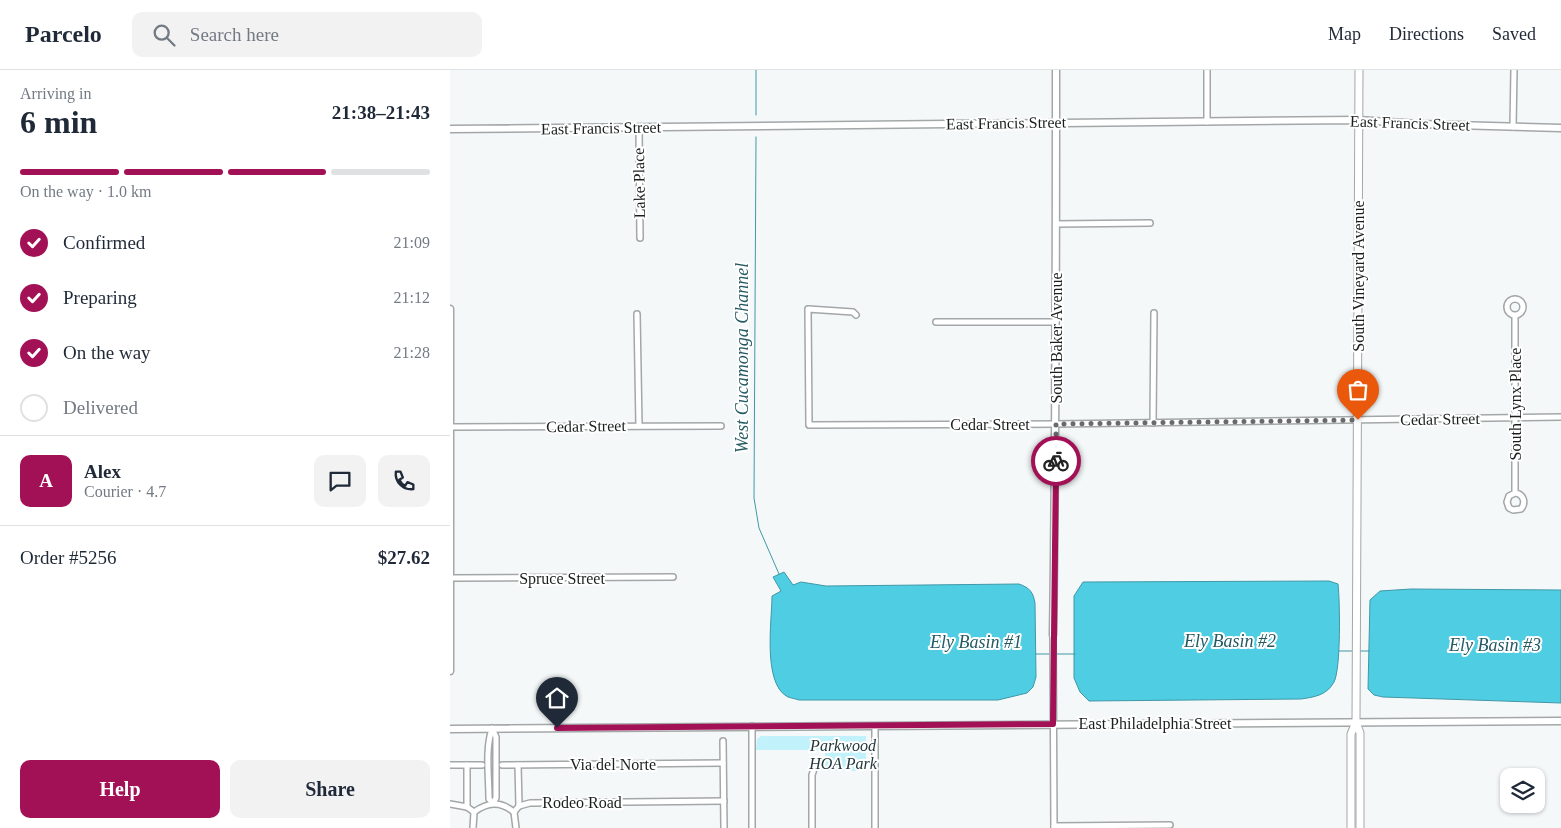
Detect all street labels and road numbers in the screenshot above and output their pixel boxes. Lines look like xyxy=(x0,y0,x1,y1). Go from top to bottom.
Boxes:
street label: East Francis Street xyxy=(1350,112,1471,134)
street label: East Francis Street xyxy=(946,113,1067,133)
street label: East Francis Street xyxy=(541,118,662,138)
street label: Lake Place xyxy=(630,148,648,218)
street label: South Vineyard Avenue xyxy=(1350,200,1368,352)
street label: South Baker Avenue xyxy=(1048,272,1065,404)
street label: South Lynx Place xyxy=(1507,348,1525,460)
street label: Cedar Street xyxy=(1400,410,1480,428)
street label: Cedar Street xyxy=(950,416,1030,433)
street label: Cedar Street xyxy=(546,417,626,435)
street label: Spruce Street xyxy=(519,570,605,588)
street label: East Philadelphia Street xyxy=(1079,715,1232,733)
street label: Via del Norte xyxy=(570,756,656,773)
street label: Rodeo Road xyxy=(542,794,622,811)

